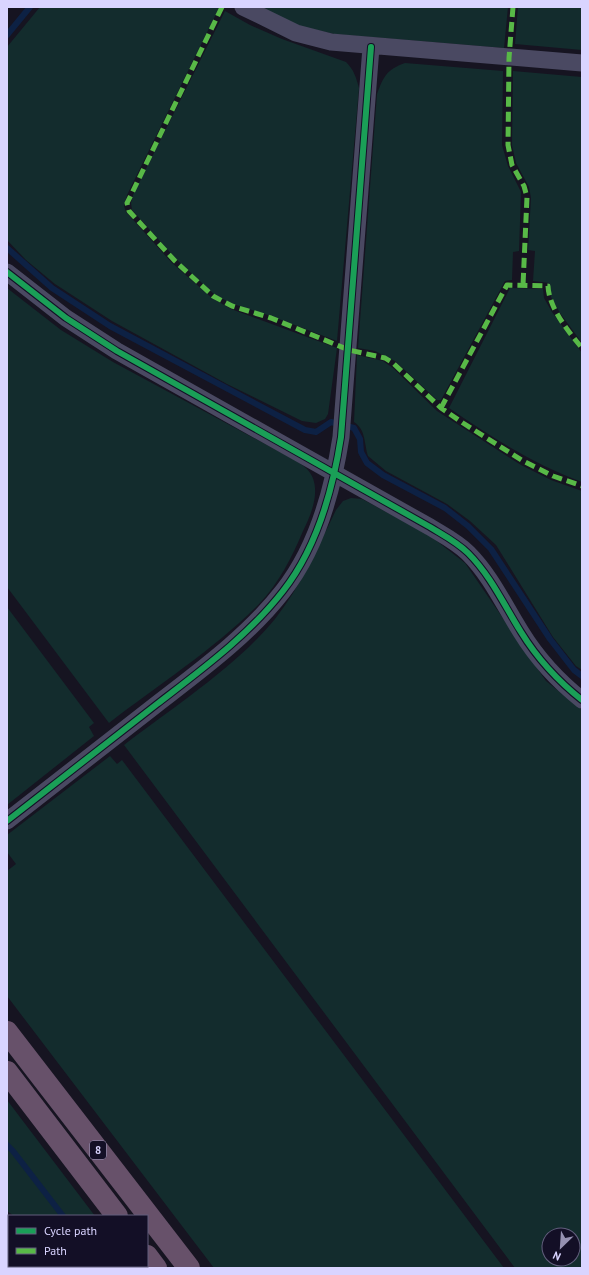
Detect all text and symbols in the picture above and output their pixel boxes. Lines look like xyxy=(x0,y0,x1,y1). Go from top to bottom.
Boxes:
road number: 8 xyxy=(90,1141,106,1159)
legend xyxy=(8,1215,148,1267)
text: Cycle path xyxy=(44,1223,97,1238)
north arrow xyxy=(541,1227,581,1267)
text: Path xyxy=(44,1243,67,1258)
text: N xyxy=(551,1248,563,1264)

